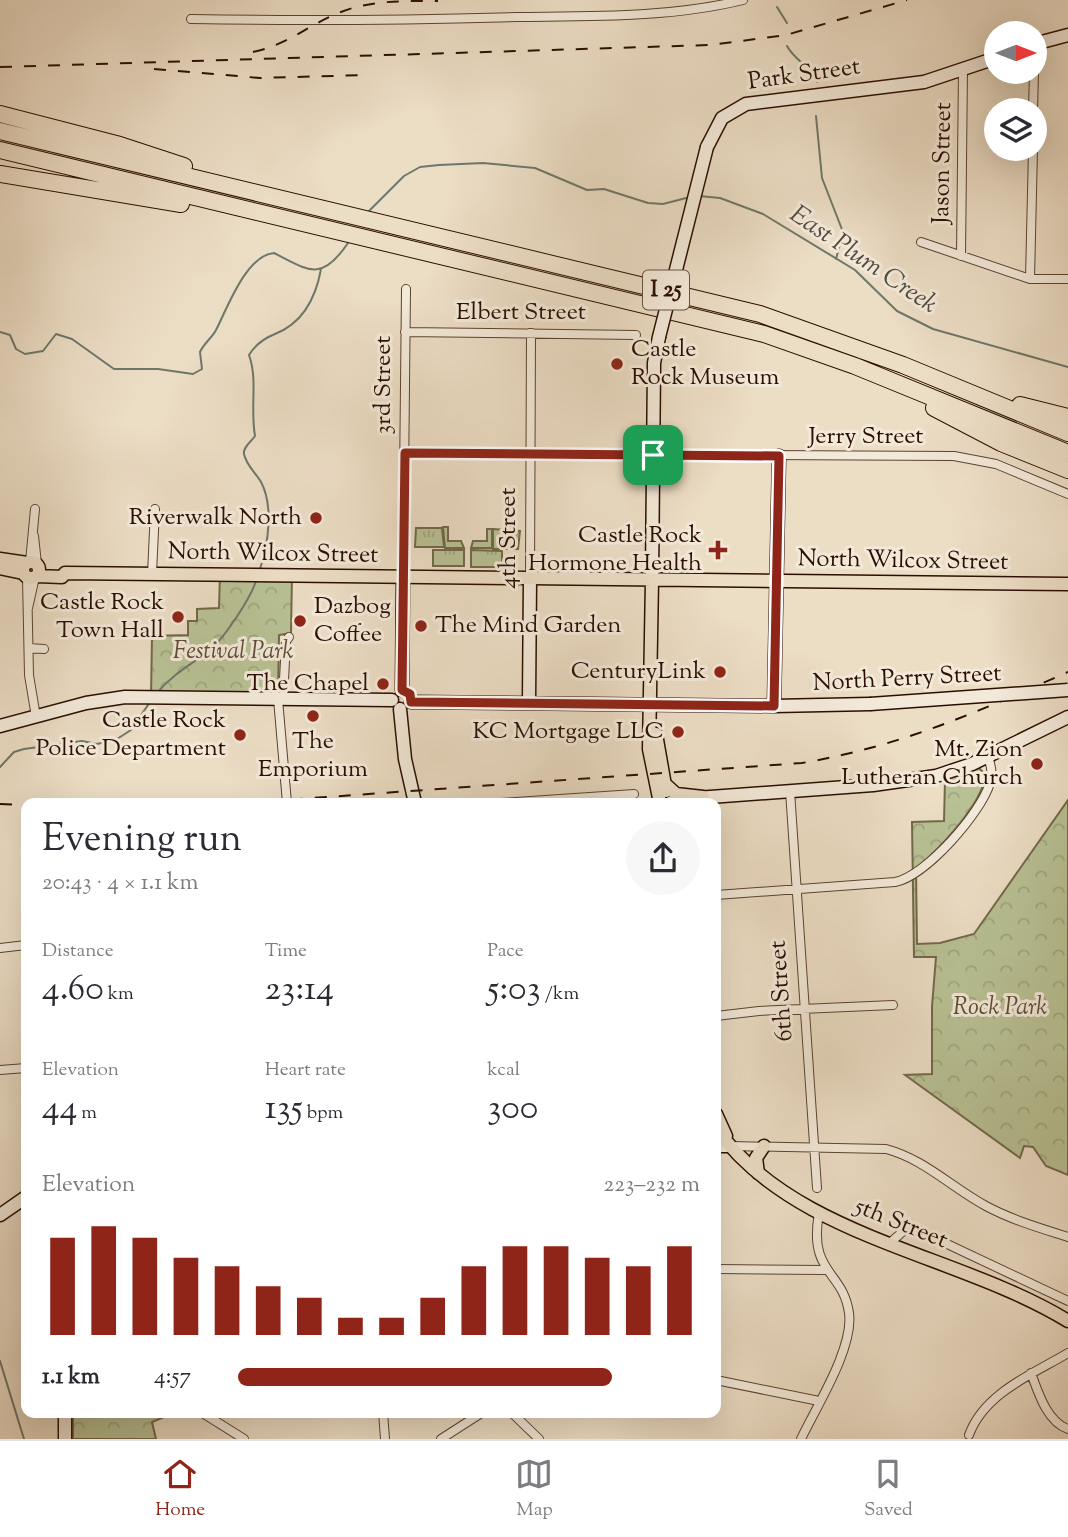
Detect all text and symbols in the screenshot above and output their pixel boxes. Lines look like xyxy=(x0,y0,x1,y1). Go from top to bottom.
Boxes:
north arrow xyxy=(984,21,1046,84)
map controls xyxy=(984,21,1047,161)
street label: Park Street xyxy=(746,50,862,100)
button: layers xyxy=(984,98,1047,161)
street label: Jason Street xyxy=(925,102,961,226)
water label: East Plum Creek xyxy=(782,197,945,323)
road number: I 25 xyxy=(643,270,689,310)
street label: Elbert Street xyxy=(456,296,586,330)
place label: Castle Rock Museum xyxy=(631,333,780,395)
street label: 3rd Street xyxy=(367,335,401,435)
marker: Castle Rock Museum xyxy=(609,356,625,372)
street label: Jerry Street xyxy=(806,420,924,454)
pin xyxy=(623,425,683,485)
icon: arrive xyxy=(634,436,672,474)
street label: 4th Street xyxy=(492,487,526,589)
place label: Riverwalk North xyxy=(129,501,302,535)
marker: Riverwalk North xyxy=(308,510,324,526)
place label: Castle Rock Hormone Health xyxy=(528,519,702,581)
street label: North Wilcox Street xyxy=(167,535,379,573)
marker: Castle Rock Hormone Health xyxy=(708,540,728,560)
street label: North Wilcox Street xyxy=(797,542,1009,580)
place label: Castle Rock Town Hall xyxy=(40,586,164,648)
place label: Dazbog Coffee xyxy=(314,590,391,652)
marker: Castle Rock Town Hall xyxy=(170,609,186,625)
place label: The Mind Garden xyxy=(435,609,622,643)
marker: Dazbog Coffee xyxy=(292,613,308,629)
marker: The Mind Garden xyxy=(413,618,429,634)
park label: Festival Park xyxy=(173,635,293,669)
place label: CenturyLink xyxy=(571,655,706,689)
street label: North Perry Street xyxy=(812,657,1002,701)
marker: CenturyLink xyxy=(712,664,728,680)
place label: The Chapel xyxy=(247,667,369,701)
marker: The Chapel xyxy=(375,676,391,692)
place label: Castle Rock Police Department xyxy=(36,704,226,766)
marker: The Emporium xyxy=(305,708,321,724)
place label: KC Mortgage LLC xyxy=(473,715,664,749)
marker: KC Mortgage LLC xyxy=(670,724,686,740)
place label: The Emporium xyxy=(258,725,368,787)
marker: Castle Rock Police Department xyxy=(232,727,248,743)
place label: Mt. Zion Lutheran Church xyxy=(841,733,1023,795)
marker: Mt. Zion Lutheran Church xyxy=(1029,756,1045,772)
text: Evening run xyxy=(42,814,242,868)
button: share xyxy=(626,821,700,895)
text: 20:43 · 4 × 1.1 km xyxy=(42,867,199,900)
text: Distance xyxy=(42,938,114,965)
text: Time xyxy=(265,938,307,965)
text: Pace xyxy=(487,938,524,965)
street label: 6th Street xyxy=(762,939,802,1043)
text: 4.60 xyxy=(42,965,104,1016)
text: 23:14 xyxy=(265,965,334,1016)
text: 5:03 xyxy=(487,965,541,1016)
text: km xyxy=(104,981,134,1008)
text: /km xyxy=(541,981,579,1008)
park label: Rock Park xyxy=(953,991,1047,1025)
text: Elevation xyxy=(42,1057,119,1084)
text: Heart rate xyxy=(265,1057,346,1084)
text: kcal xyxy=(487,1057,520,1084)
text: 44 xyxy=(42,1084,77,1135)
text: 135 xyxy=(265,1084,303,1135)
text: 300 xyxy=(487,1084,538,1135)
text: m xyxy=(77,1100,97,1127)
text: bpm xyxy=(303,1100,343,1127)
text: Elevation xyxy=(42,1169,135,1202)
text: 223–232 m xyxy=(603,1169,700,1202)
street label: 5th Street xyxy=(848,1189,953,1258)
text: 1.1 km xyxy=(42,1361,100,1394)
text: 4:57 xyxy=(154,1361,191,1394)
tab: Home xyxy=(155,1455,205,1524)
tab: Map xyxy=(515,1455,553,1524)
tab: Saved xyxy=(864,1455,913,1524)

